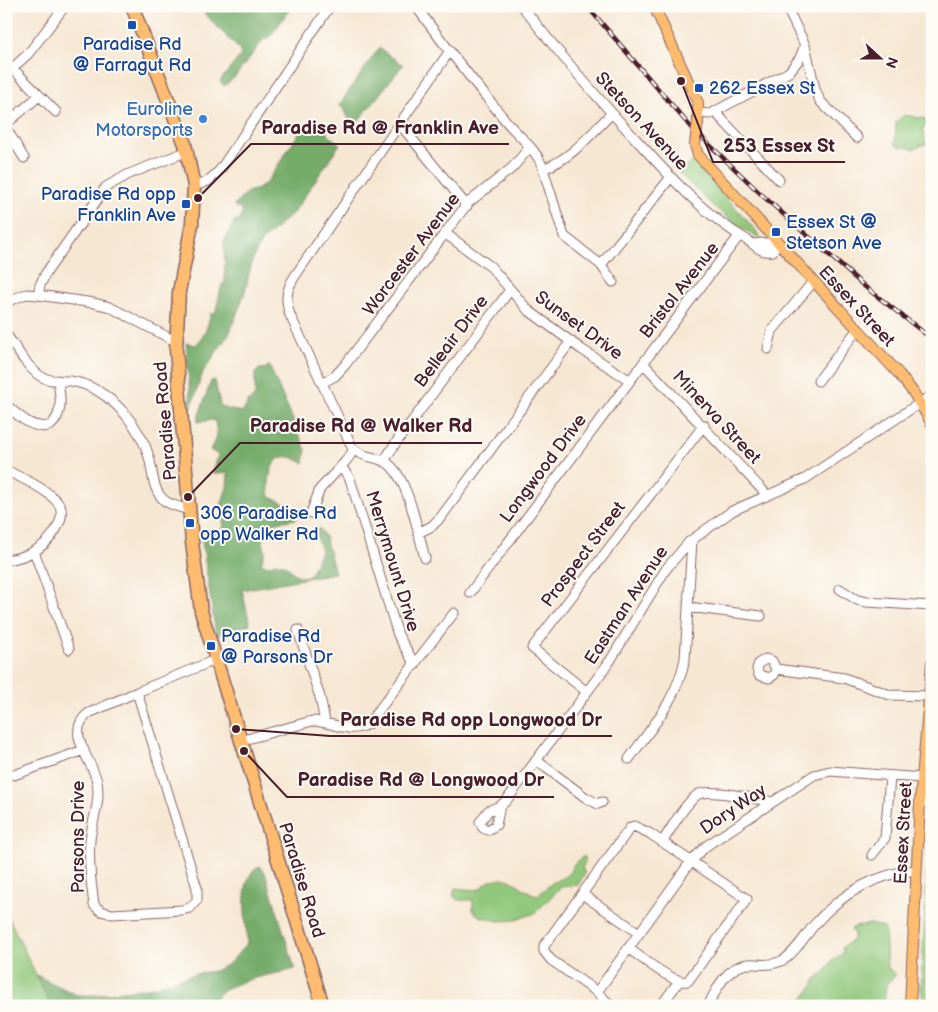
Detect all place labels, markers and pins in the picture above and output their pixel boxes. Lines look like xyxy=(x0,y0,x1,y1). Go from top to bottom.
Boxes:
marker: Paradise Rd @ Farragut Rd xyxy=(126,19,138,31)
place label: Paradise Rd @ Farragut Rd xyxy=(73,34,191,76)
place label: 262 Essex St xyxy=(709,78,816,99)
marker: 262 Essex St xyxy=(693,82,705,94)
place label: Euroline Motorsports xyxy=(95,99,193,141)
callout: Paradise Rd @ Franklin Ave xyxy=(251,110,509,144)
marker: Euroline Motorsports xyxy=(197,113,209,125)
callout: 253 Essex St xyxy=(713,128,845,162)
place label: Paradise Rd opp Franklin Ave xyxy=(41,184,176,226)
marker: Paradise Rd opp Franklin Ave xyxy=(180,198,192,210)
place label: Essex St @ Stetson Ave xyxy=(786,212,882,254)
marker: Essex St @ Stetson Ave xyxy=(770,226,782,238)
callout: Paradise Rd @ Walker Rd xyxy=(240,409,482,443)
place label: 306 Paradise Rd opp Walker Rd xyxy=(200,503,337,545)
marker: 306 Paradise Rd opp Walker Rd xyxy=(184,517,196,529)
place label: Paradise Rd @ Parsons Dr xyxy=(221,626,333,668)
marker: Paradise Rd @ Parsons Dr xyxy=(205,640,217,652)
callout: Paradise Rd opp Longwood Dr xyxy=(330,702,612,736)
callout: Paradise Rd @ Longwood Dr xyxy=(287,763,554,797)

